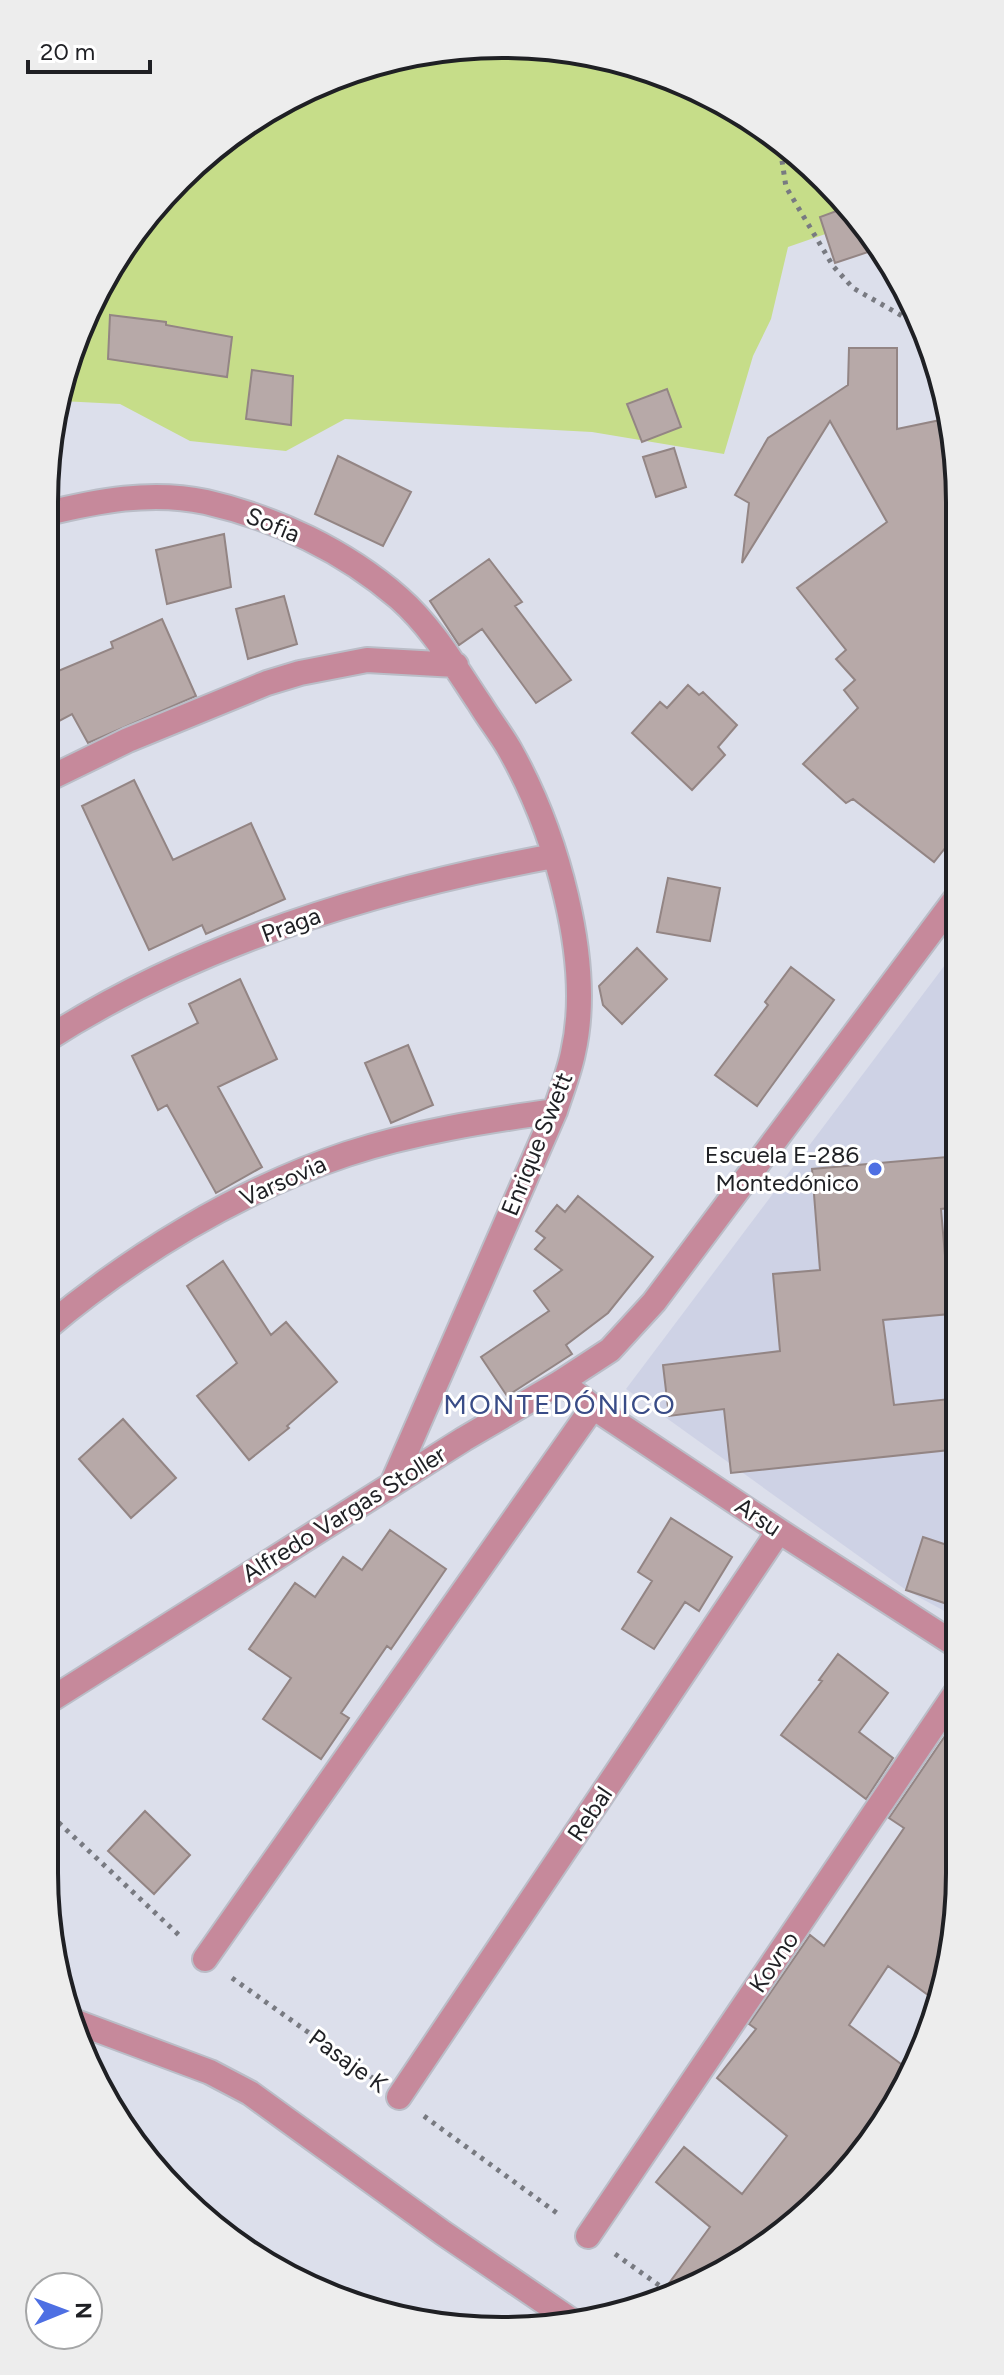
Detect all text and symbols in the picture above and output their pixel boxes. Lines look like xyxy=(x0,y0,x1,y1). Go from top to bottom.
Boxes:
scale bar xyxy=(28,24,150,74)
text: 20 m xyxy=(40,37,95,66)
street label: Sofia xyxy=(242,501,304,548)
street label: Praga xyxy=(257,901,324,948)
street label: Enrique Swett xyxy=(495,1068,578,1220)
place label: Escuela E-286 Montedónico xyxy=(705,1140,859,1197)
street label: Varsovia xyxy=(235,1149,330,1212)
marker: Escuela E-286 Montedónico xyxy=(866,1160,884,1178)
district label: MONTEDÓNICO xyxy=(443,1387,677,1421)
street label: Alfredo Vargas Stoller xyxy=(237,1439,451,1588)
street label: Arsu xyxy=(730,1491,787,1542)
street label: Rebal xyxy=(561,1781,618,1847)
street label: Kovno xyxy=(743,1925,805,1998)
street label: Pasaje K xyxy=(304,2023,393,2099)
north arrow xyxy=(24,2271,104,2351)
text: N xyxy=(70,2302,97,2319)

